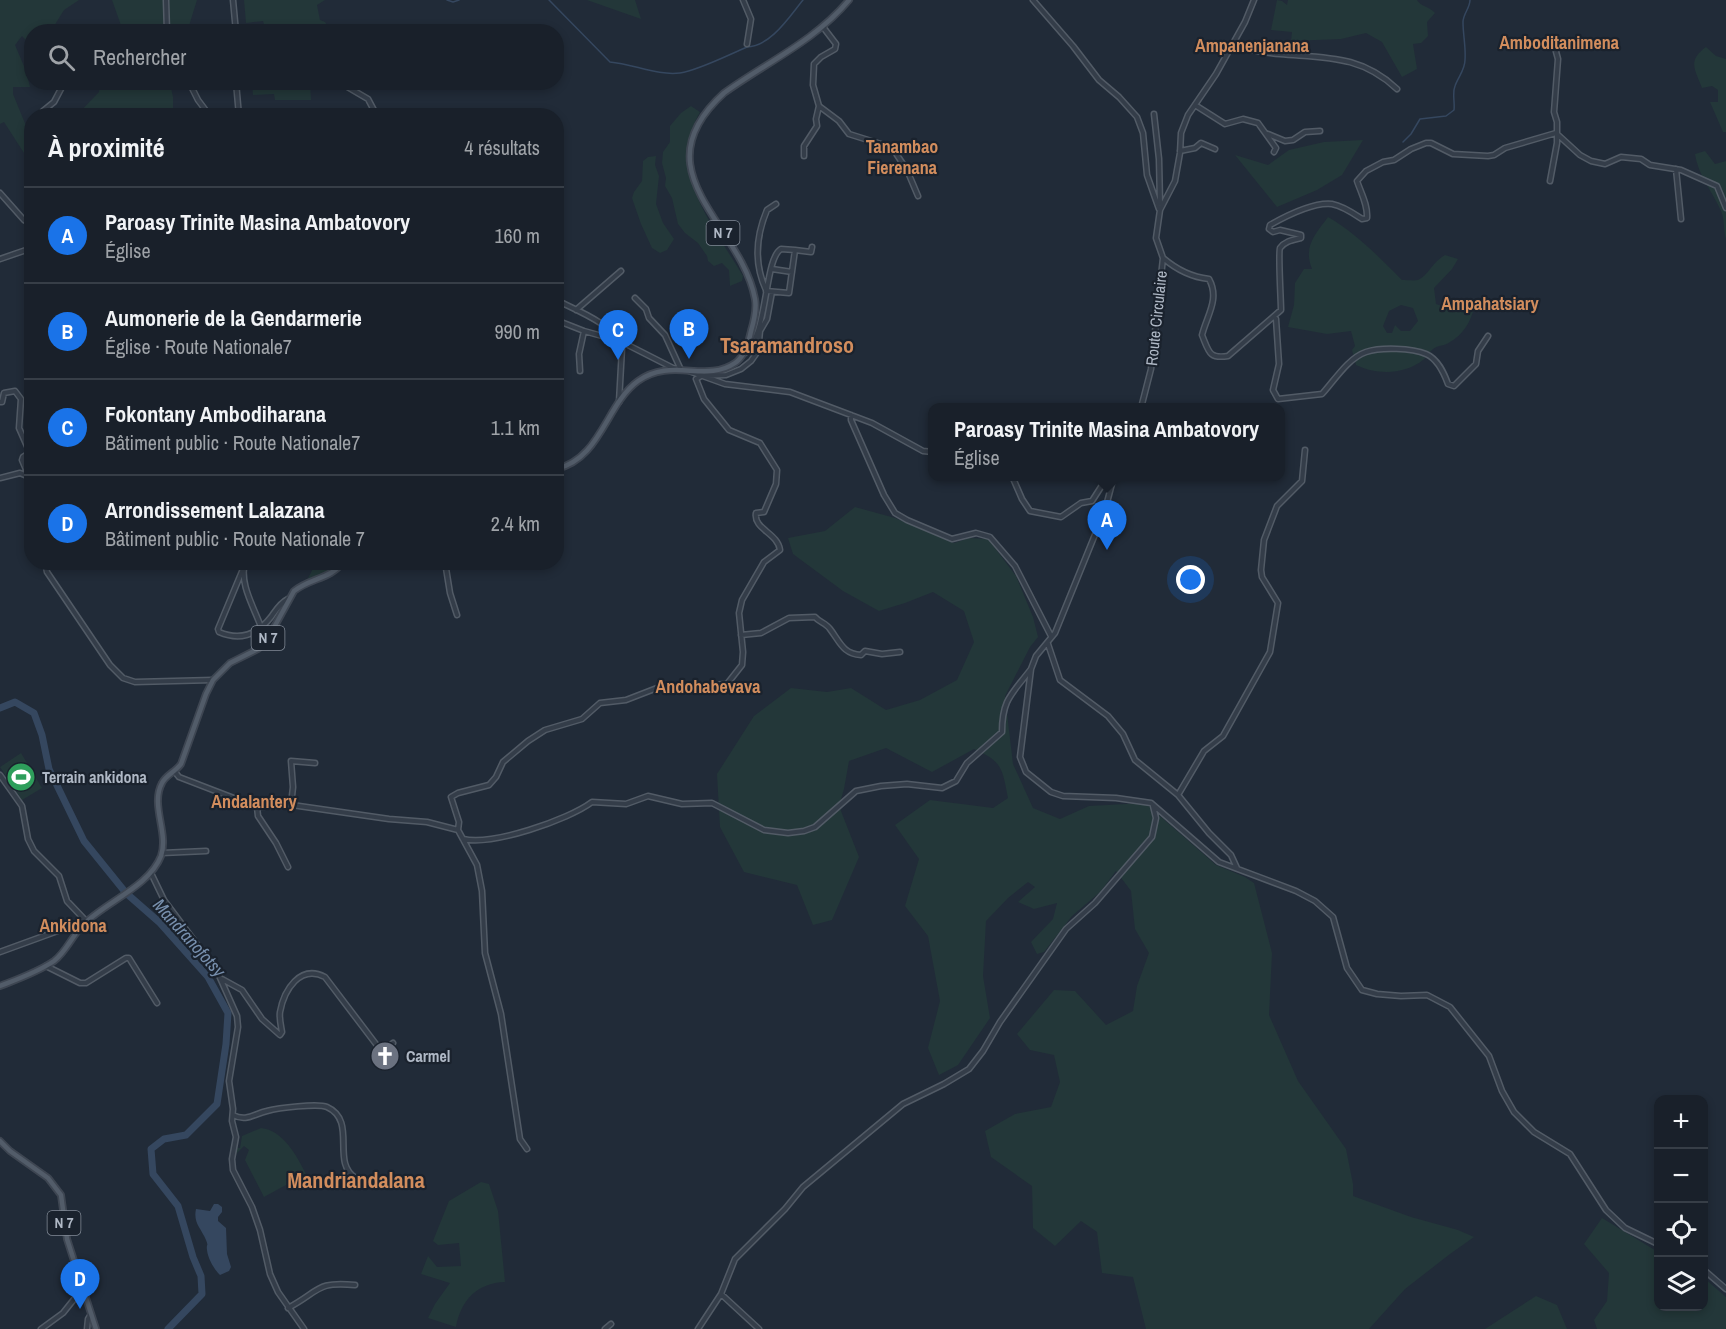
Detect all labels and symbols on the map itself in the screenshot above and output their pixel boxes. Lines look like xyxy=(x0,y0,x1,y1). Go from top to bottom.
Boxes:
district label: Amboditanimena xyxy=(1499,30,1620,55)
district label: Ampanenjanana xyxy=(1195,33,1310,58)
district label: Tanambao Fierenana xyxy=(866,134,938,180)
road number: N 7 xyxy=(706,221,740,245)
street label: Route Circulaire xyxy=(1140,269,1172,367)
district label: Ampahatsiary xyxy=(1441,291,1540,316)
pin: C xyxy=(598,310,638,360)
pin: B xyxy=(670,310,708,359)
district label: Tsaramandroso xyxy=(720,330,854,360)
pin: A xyxy=(1088,500,1126,550)
your location xyxy=(1176,565,1205,594)
road number: N 7 xyxy=(252,626,284,650)
district label: Andohabevava xyxy=(656,674,761,699)
sports icon: Terrain ankidona xyxy=(5,761,37,793)
place label: Terrain ankidona xyxy=(42,766,147,788)
district label: Andalantery xyxy=(211,789,297,814)
water label: Mandranofotsy xyxy=(147,893,232,984)
district label: Ankidona xyxy=(39,913,107,938)
church icon: Carmel xyxy=(369,1040,401,1072)
place label: Carmel xyxy=(406,1045,450,1067)
district label: Mandriandalana xyxy=(287,1165,425,1195)
road number: N 7 xyxy=(48,1211,80,1235)
pin: D xyxy=(60,1260,100,1309)

